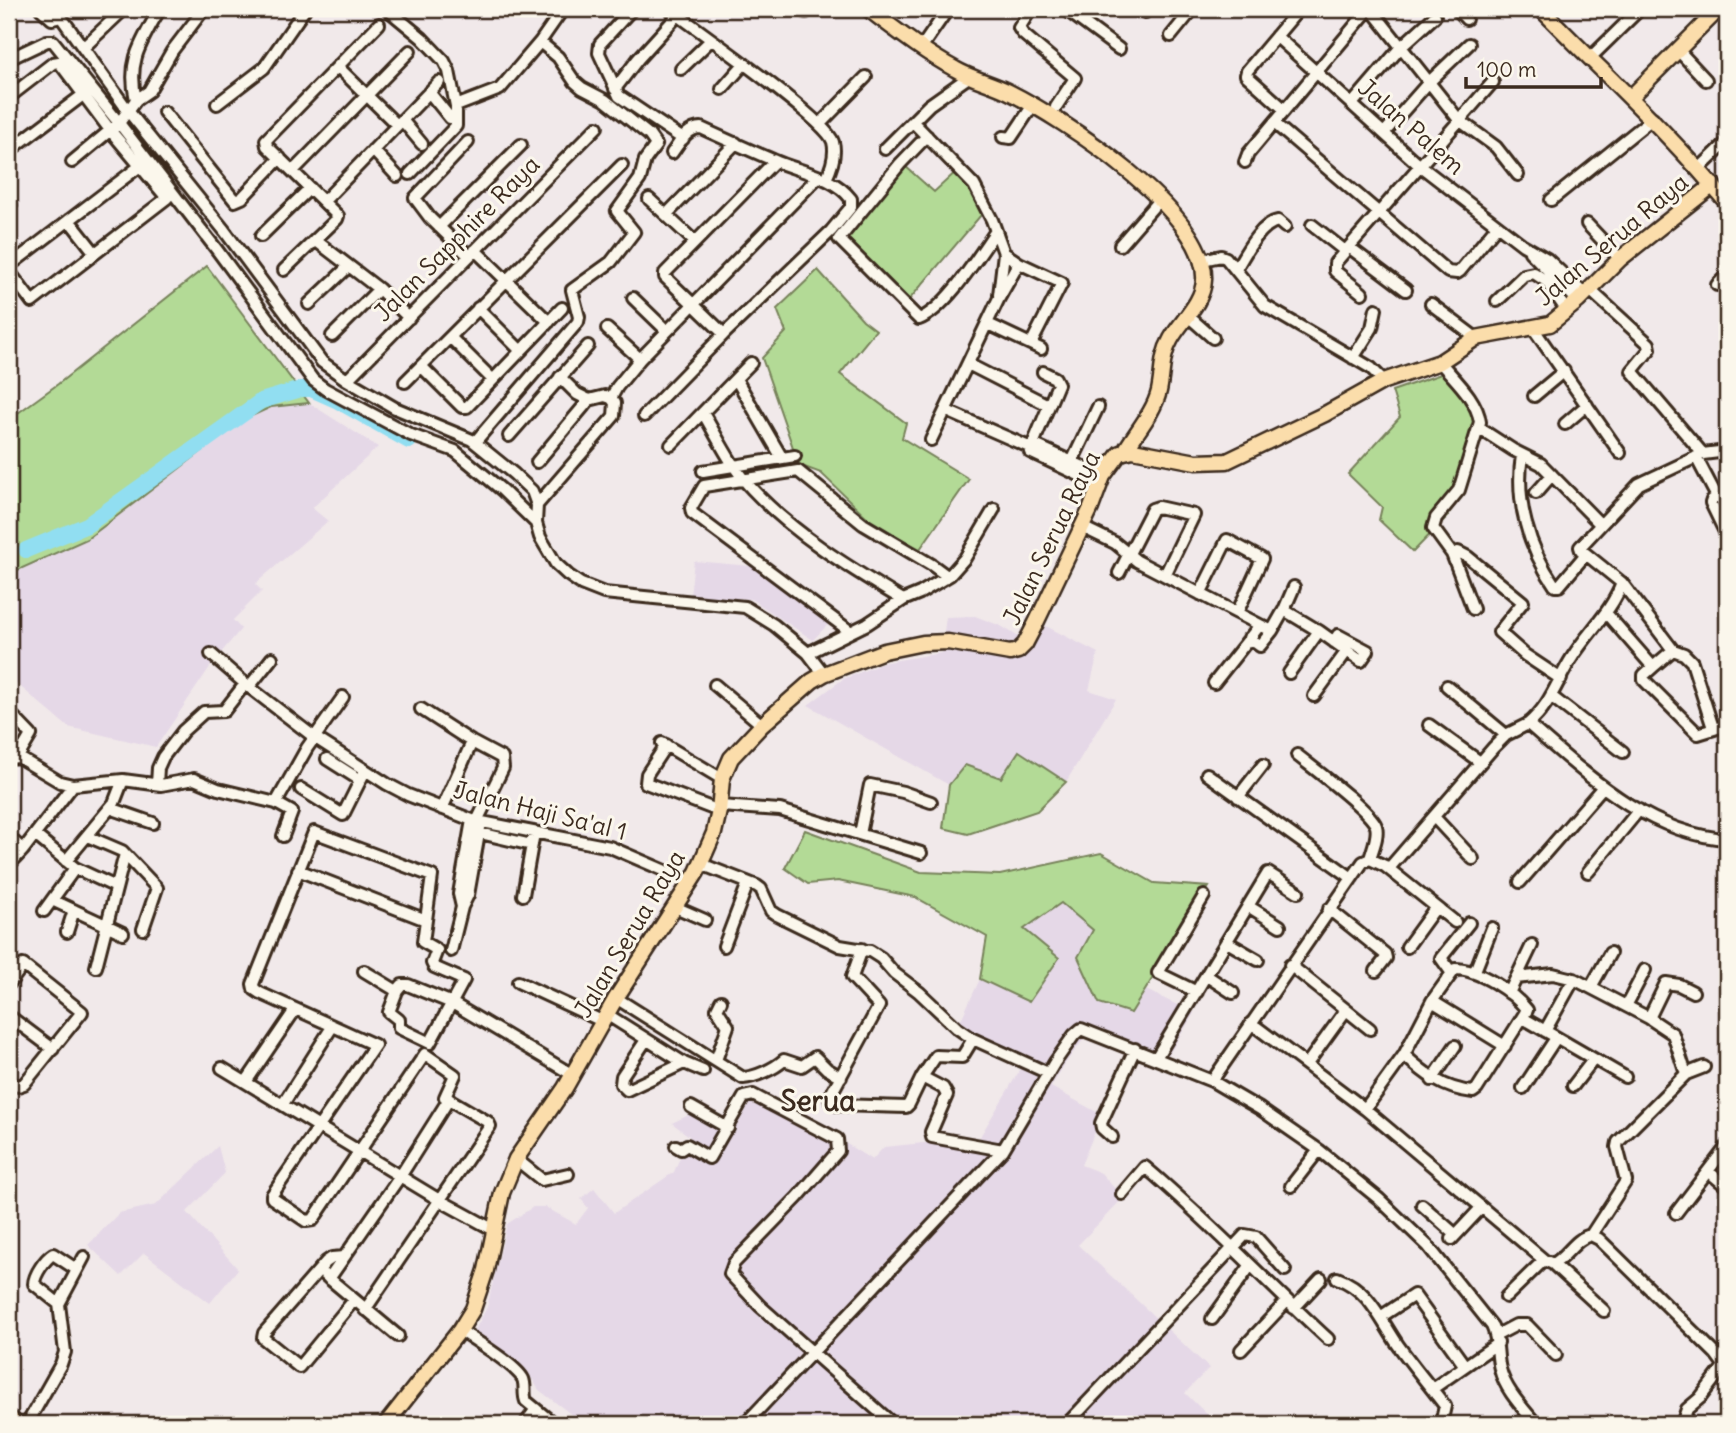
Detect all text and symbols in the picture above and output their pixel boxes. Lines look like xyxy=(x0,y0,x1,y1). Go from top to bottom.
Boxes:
scale bar xyxy=(1466,46,1601,90)
text: 100 m xyxy=(1477,56,1536,83)
street label: Jalan Palem xyxy=(1352,72,1471,181)
street label: Jalan Sapphire Raya xyxy=(367,149,545,327)
street label: Jalan Serua Raya xyxy=(1529,167,1694,312)
street label: Jalan Serua Raya xyxy=(996,446,1106,630)
street label: Jalan Haji Sa'al 1 xyxy=(451,774,630,846)
street label: Jalan Serua Raya xyxy=(567,844,691,1023)
district label: Serua xyxy=(781,1083,855,1119)

